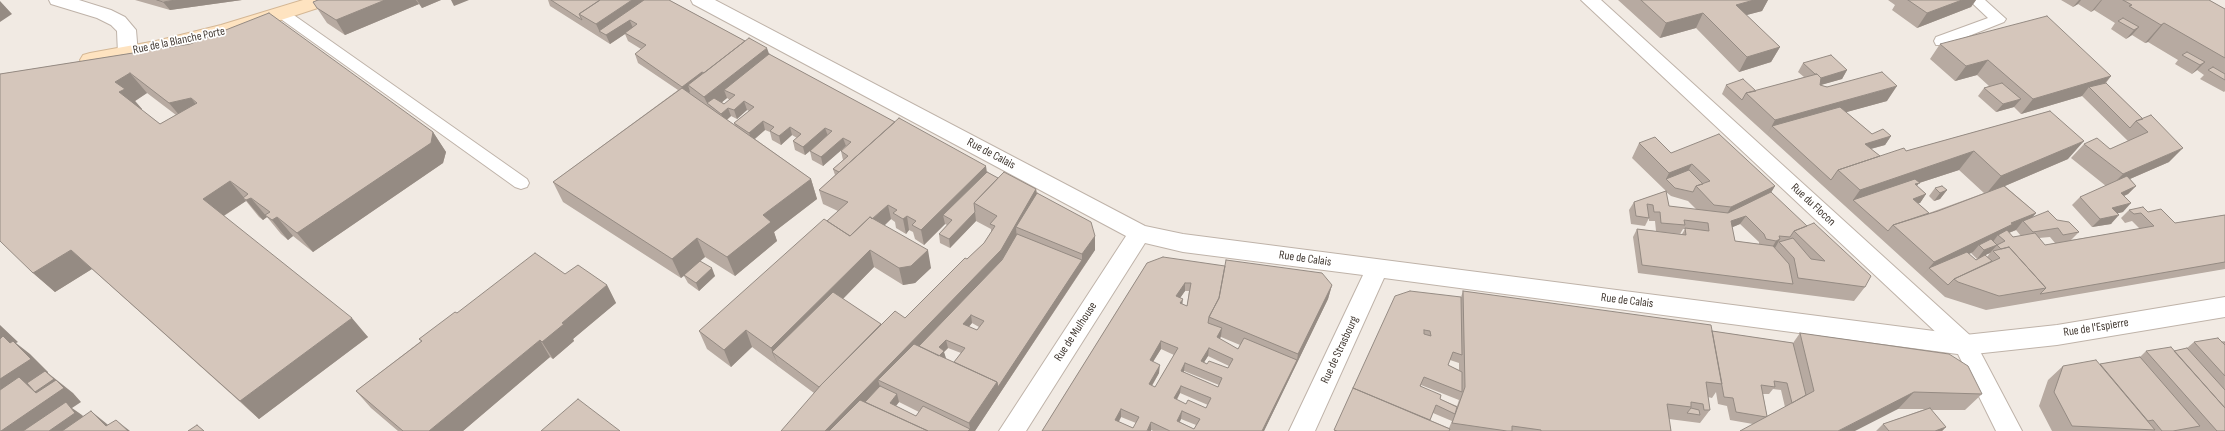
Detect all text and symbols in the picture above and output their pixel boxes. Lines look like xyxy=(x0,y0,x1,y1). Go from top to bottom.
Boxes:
street label: Rue de la Blanche Porte xyxy=(132,24,226,58)
street label: Rue de Calais xyxy=(964,135,1018,173)
street label: Rue du Flocon xyxy=(1788,181,1838,229)
street label: Rue de Calais xyxy=(1278,248,1332,270)
street label: Rue de Calais xyxy=(1600,291,1654,311)
street label: Rue de Mulhouse xyxy=(1052,300,1100,364)
street label: Rue de Strasbourg xyxy=(1318,314,1362,386)
street label: Rue de l'Espierre xyxy=(2062,316,2130,340)

